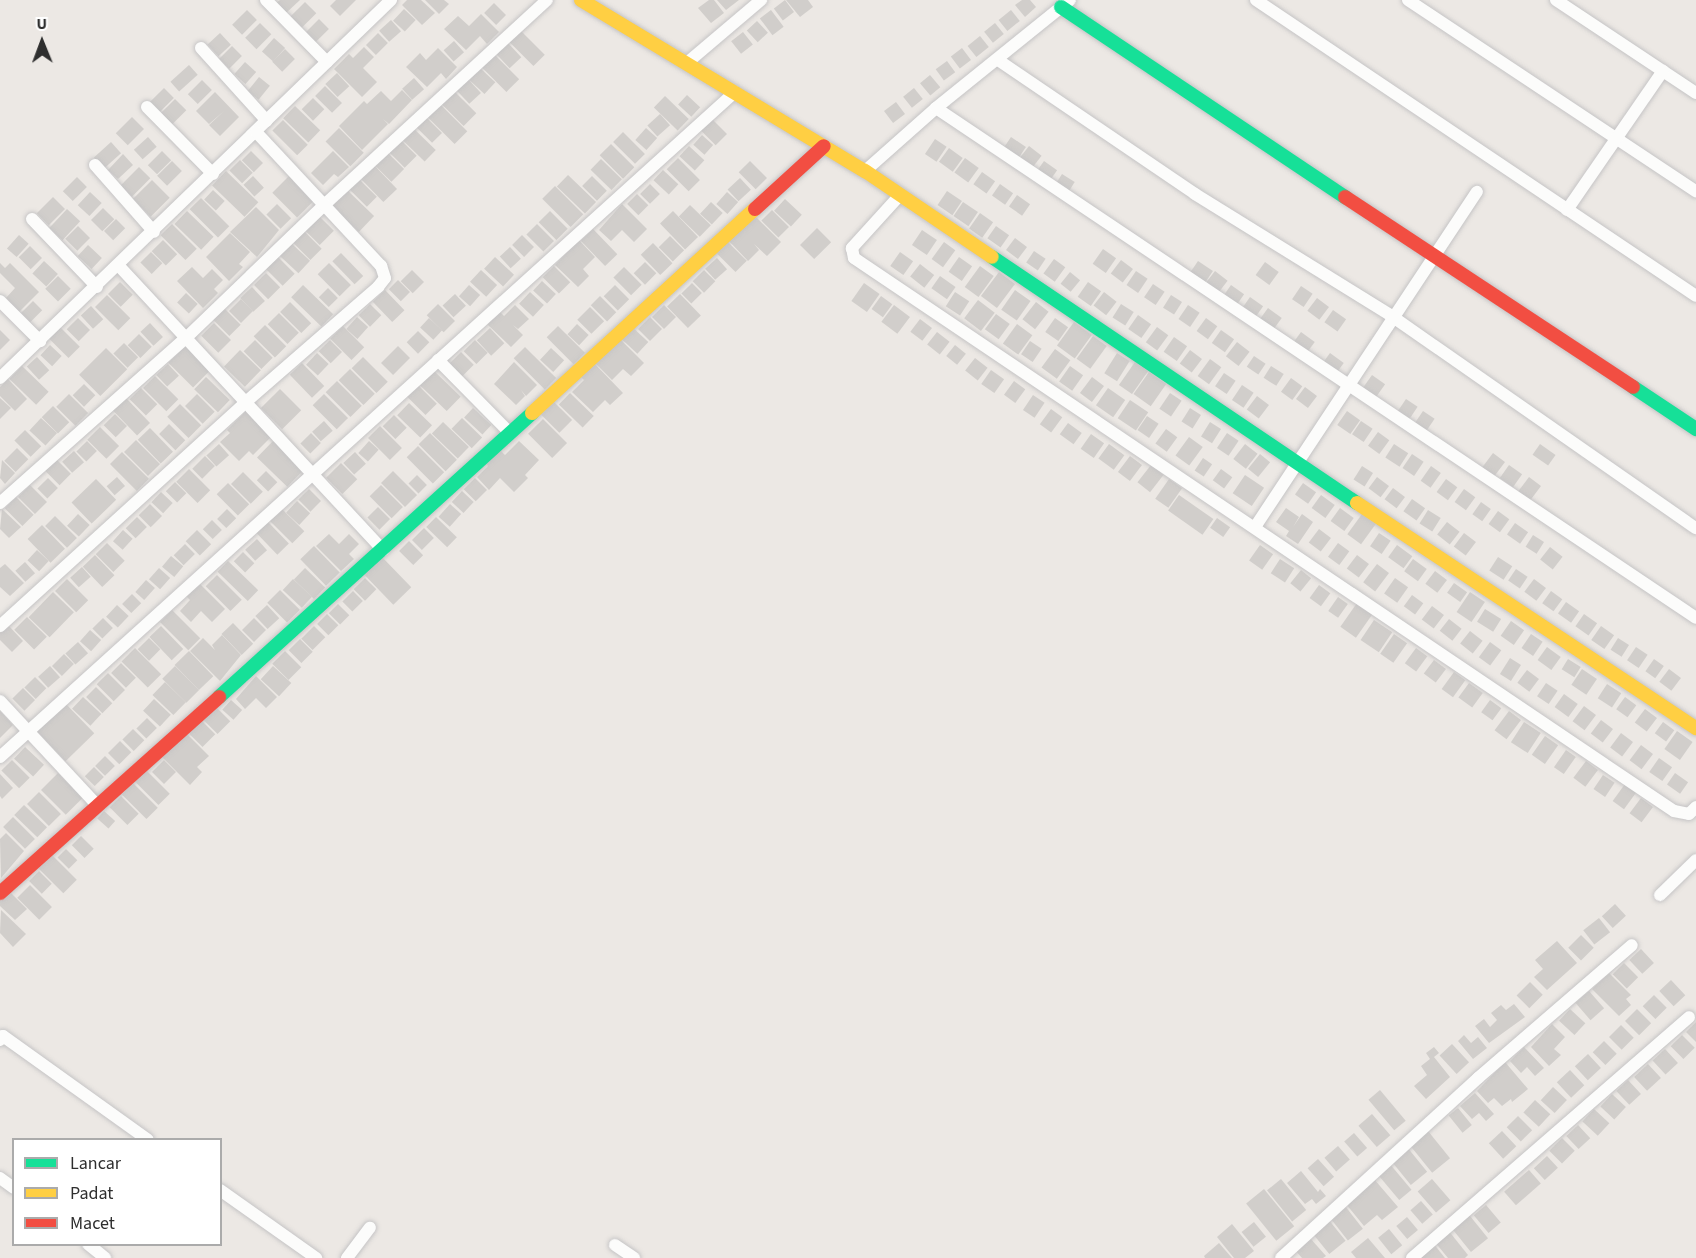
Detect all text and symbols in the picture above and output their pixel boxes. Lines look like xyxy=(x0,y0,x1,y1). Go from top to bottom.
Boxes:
north arrow xyxy=(12,12,72,72)
text: U xyxy=(36,13,47,35)
legend xyxy=(12,1138,222,1246)
text: Lancar xyxy=(70,1151,121,1176)
text: Padat xyxy=(70,1181,113,1206)
text: Macet xyxy=(70,1211,115,1236)

